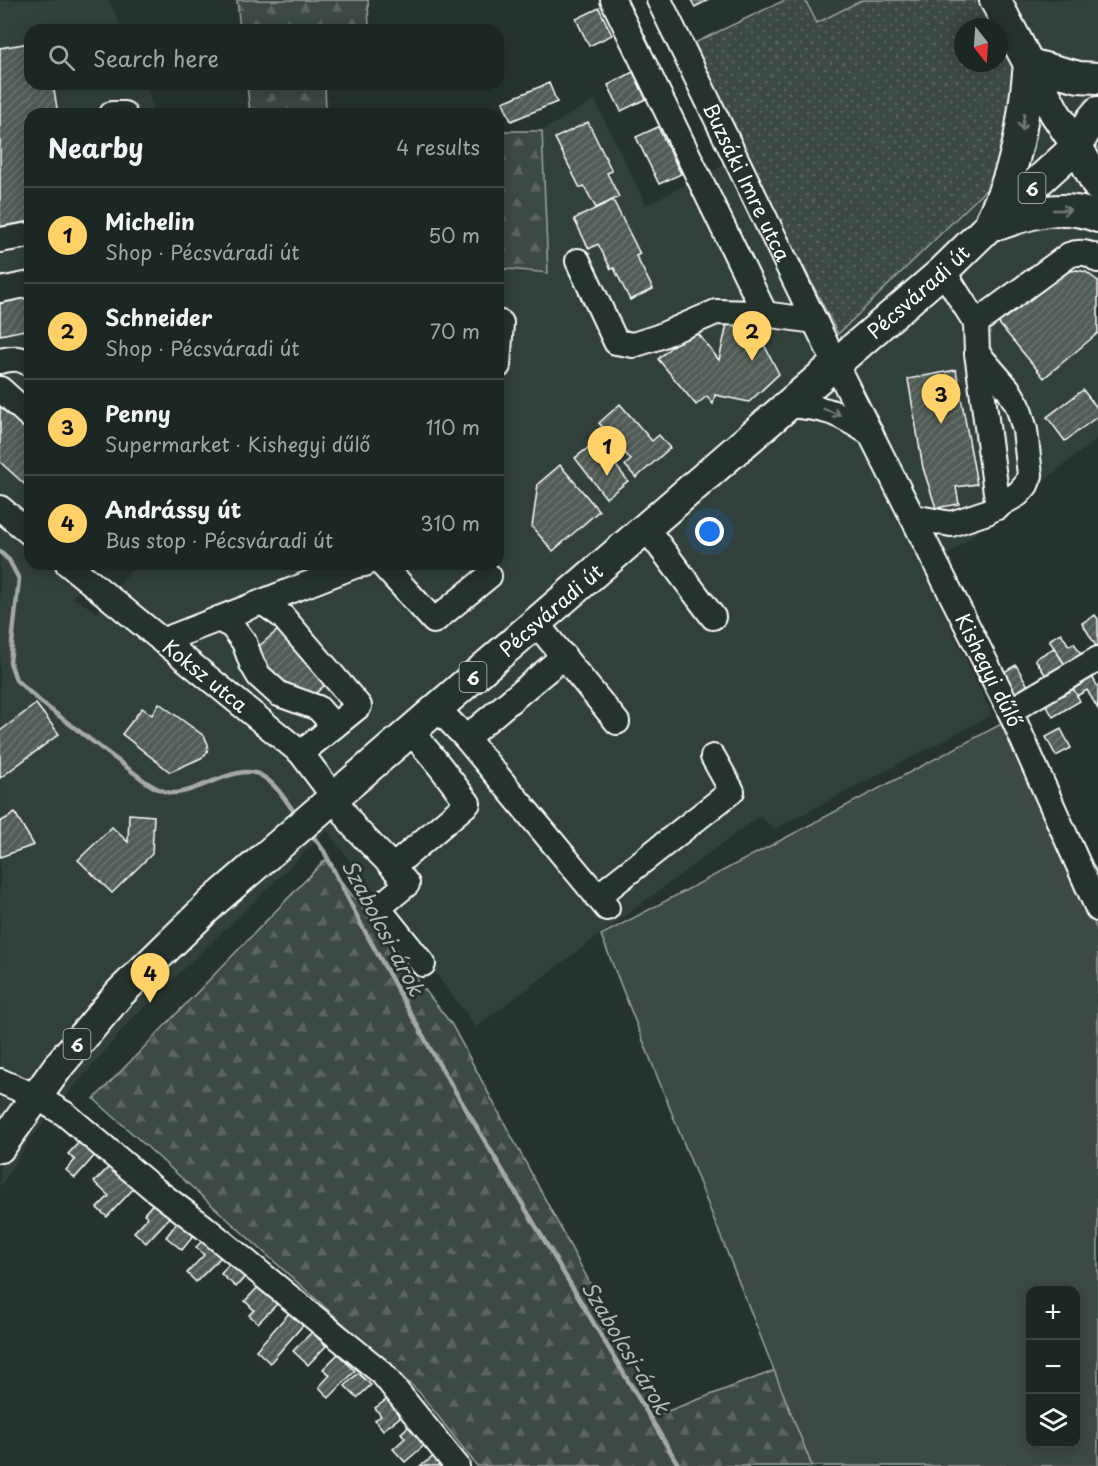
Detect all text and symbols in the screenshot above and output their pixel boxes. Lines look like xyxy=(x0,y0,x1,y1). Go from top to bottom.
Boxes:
north arrow xyxy=(954,18,1008,72)
search box xyxy=(24,24,504,90)
icon: search xyxy=(45,41,78,74)
text: Search here xyxy=(93,41,219,74)
street label: Buzsáki Imre utca xyxy=(696,97,799,266)
one-way arrow xyxy=(1017,112,1028,132)
text: Nearby xyxy=(48,128,143,167)
text: 4 results xyxy=(396,132,480,162)
road number: 6 xyxy=(1018,173,1046,203)
text: Michelin xyxy=(105,204,195,237)
one-way arrow xyxy=(1052,204,1071,215)
text: 1 xyxy=(63,220,72,250)
text: 50 m xyxy=(428,220,480,250)
text: Shop · Pécsváradi út xyxy=(105,237,299,267)
street label: Pécsváradi út xyxy=(860,238,976,346)
text: Schneider xyxy=(105,300,212,333)
pin: 2 xyxy=(732,312,771,361)
text: 2 xyxy=(60,316,75,346)
text: 70 m xyxy=(430,316,480,346)
text: Shop · Pécsváradi út xyxy=(105,333,299,363)
pin: 3 xyxy=(922,374,960,424)
text: Penny xyxy=(105,396,171,429)
one-way arrow xyxy=(823,408,841,419)
text: 3 xyxy=(61,412,74,442)
text: 110 m xyxy=(426,412,480,442)
pin: 1 xyxy=(588,426,626,476)
text: Supermarket · Kishegyi dűlő xyxy=(105,429,370,459)
text: Andrássy út xyxy=(105,492,241,525)
text: 4 xyxy=(61,508,74,538)
text: 310 m xyxy=(420,508,480,538)
your location xyxy=(695,517,724,546)
text: Bus stop · Pécsváradi út xyxy=(105,525,333,555)
street label: Pécsváradi út xyxy=(492,557,609,663)
street label: Kishegyi dűlő xyxy=(948,608,1030,732)
street label: Koksz utca xyxy=(156,632,255,720)
road number: 6 xyxy=(460,662,486,692)
water label: Szabolcsi-árok xyxy=(334,853,434,1002)
pin: 4 xyxy=(130,954,170,1003)
road number: 6 xyxy=(64,1029,90,1059)
water label: Szabolcsi-árok xyxy=(574,1274,680,1421)
map controls xyxy=(1026,1286,1080,1448)
button: + xyxy=(1026,1286,1080,1340)
button: − xyxy=(1026,1340,1080,1394)
button: layers xyxy=(1026,1394,1080,1448)

